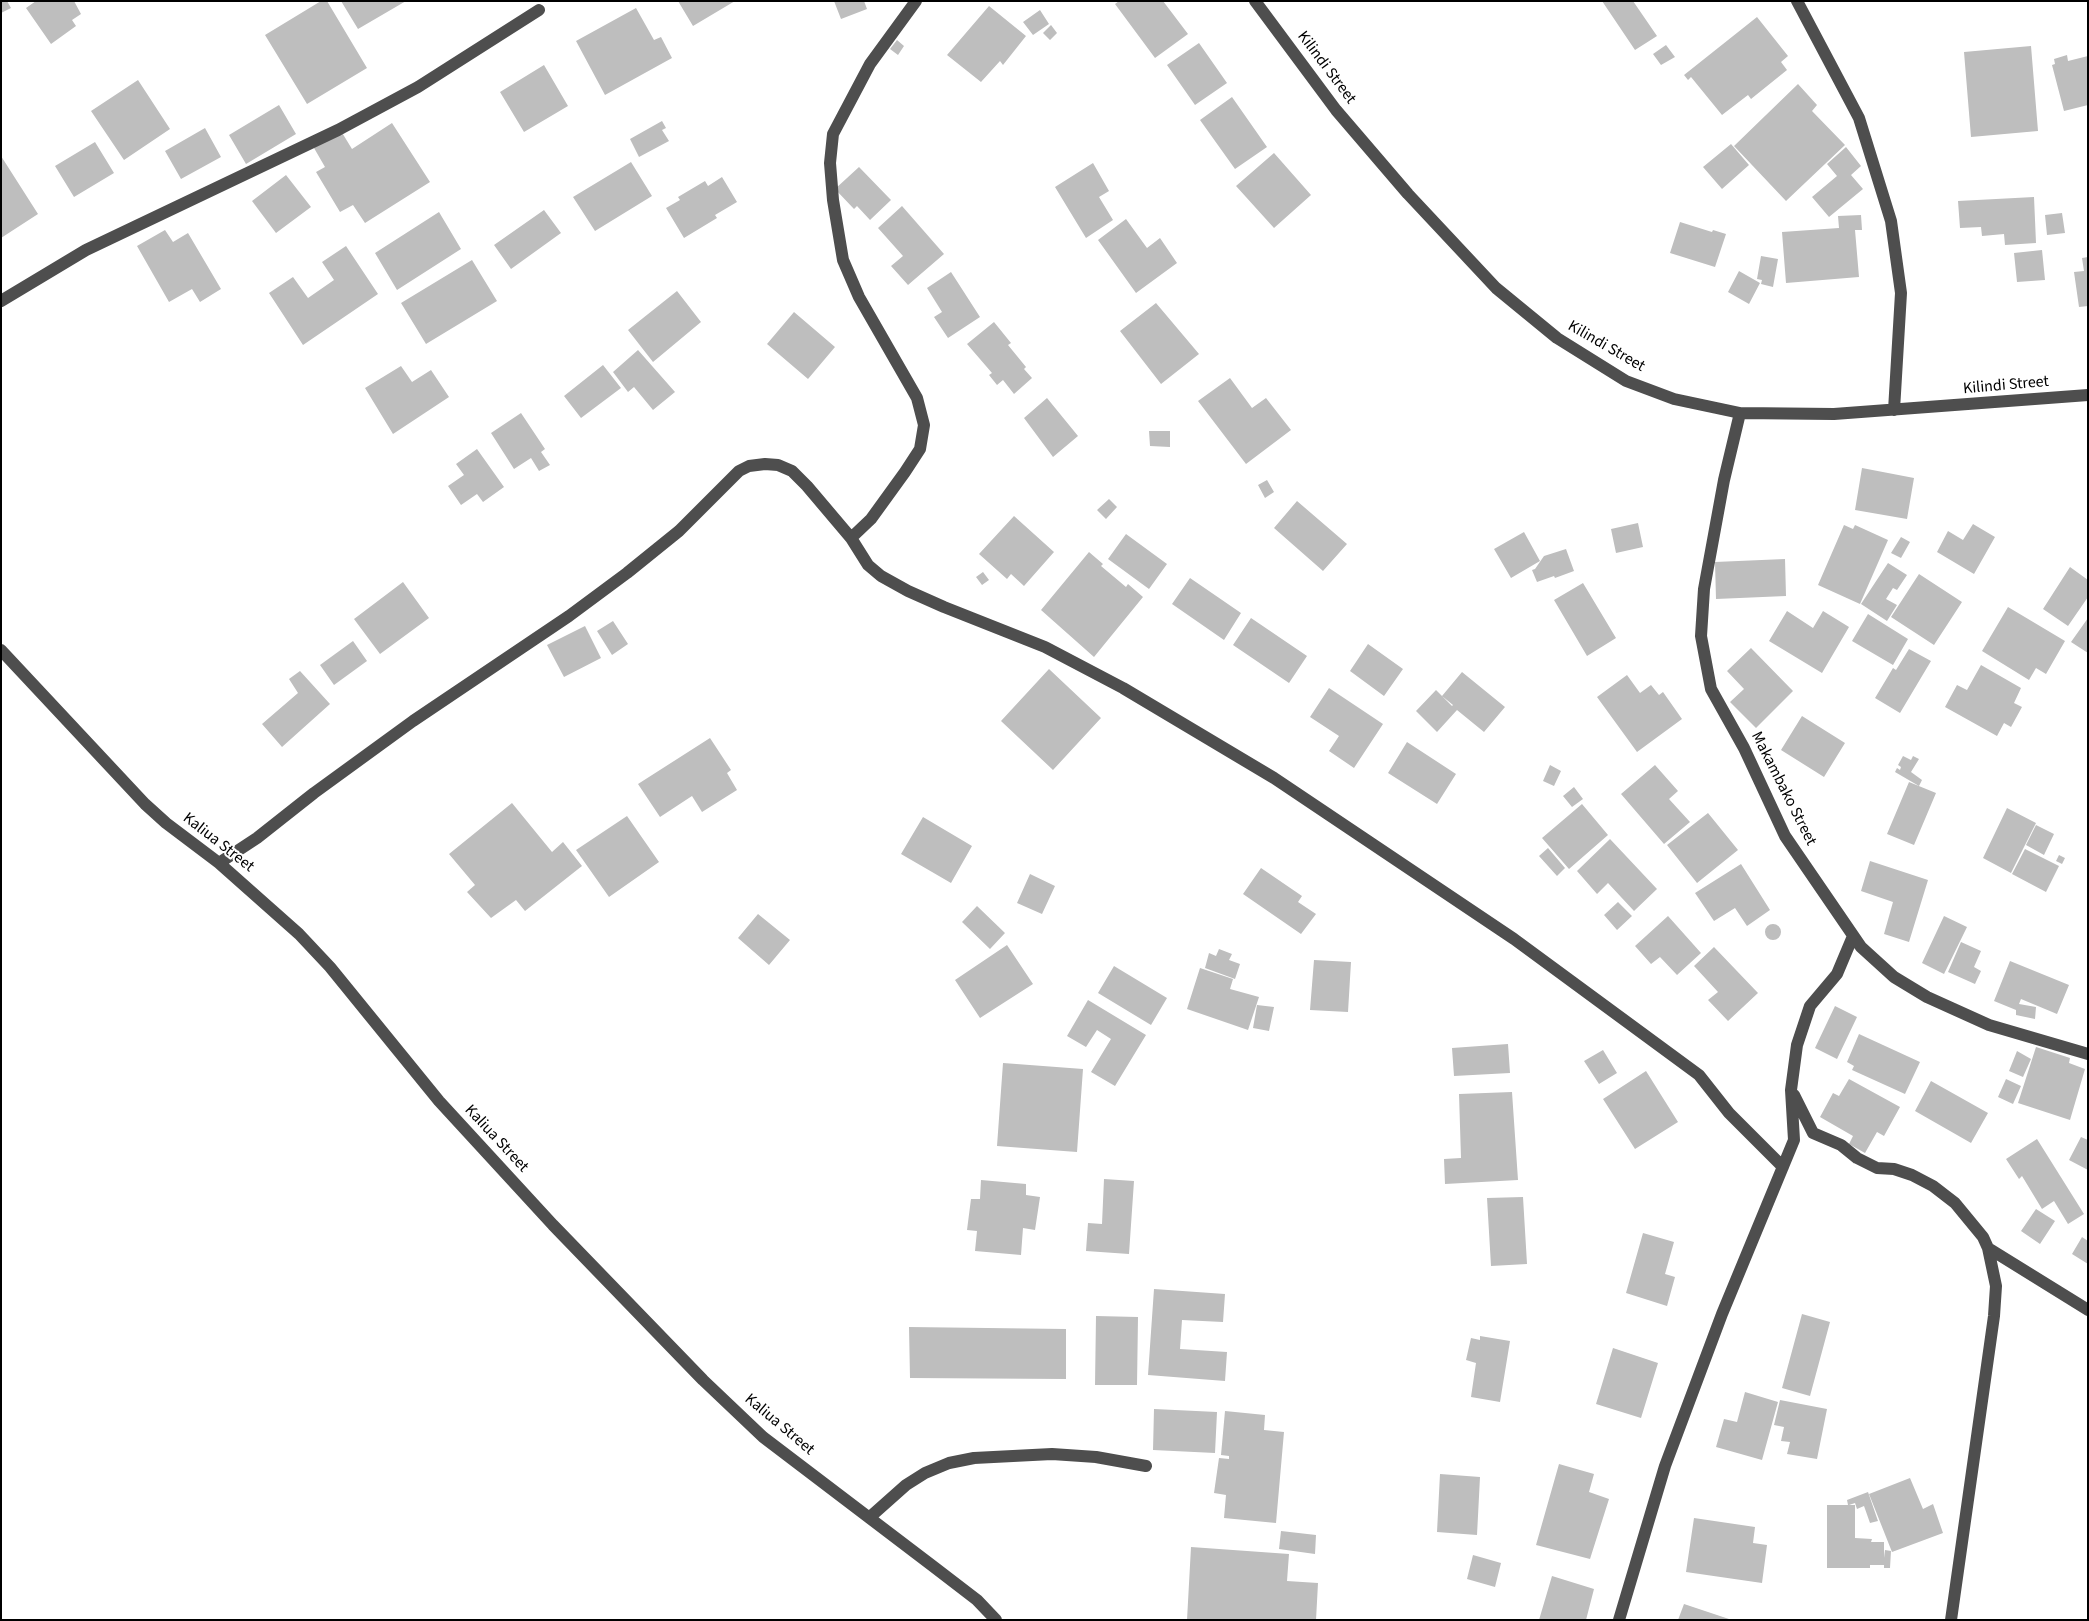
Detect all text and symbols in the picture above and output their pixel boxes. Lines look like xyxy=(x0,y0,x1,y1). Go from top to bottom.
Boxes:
street label: Kilindi Street xyxy=(1292,28,1360,108)
street label: Kilindi Street xyxy=(1564,317,1648,377)
street label: Kilindi Street xyxy=(1962,373,2050,399)
street label: Makambako Street xyxy=(1746,729,1820,849)
street label: Kaliua Street xyxy=(178,809,258,877)
street label: Kaliua Street xyxy=(460,1101,532,1177)
street label: Kaliua Street xyxy=(740,1390,818,1460)

